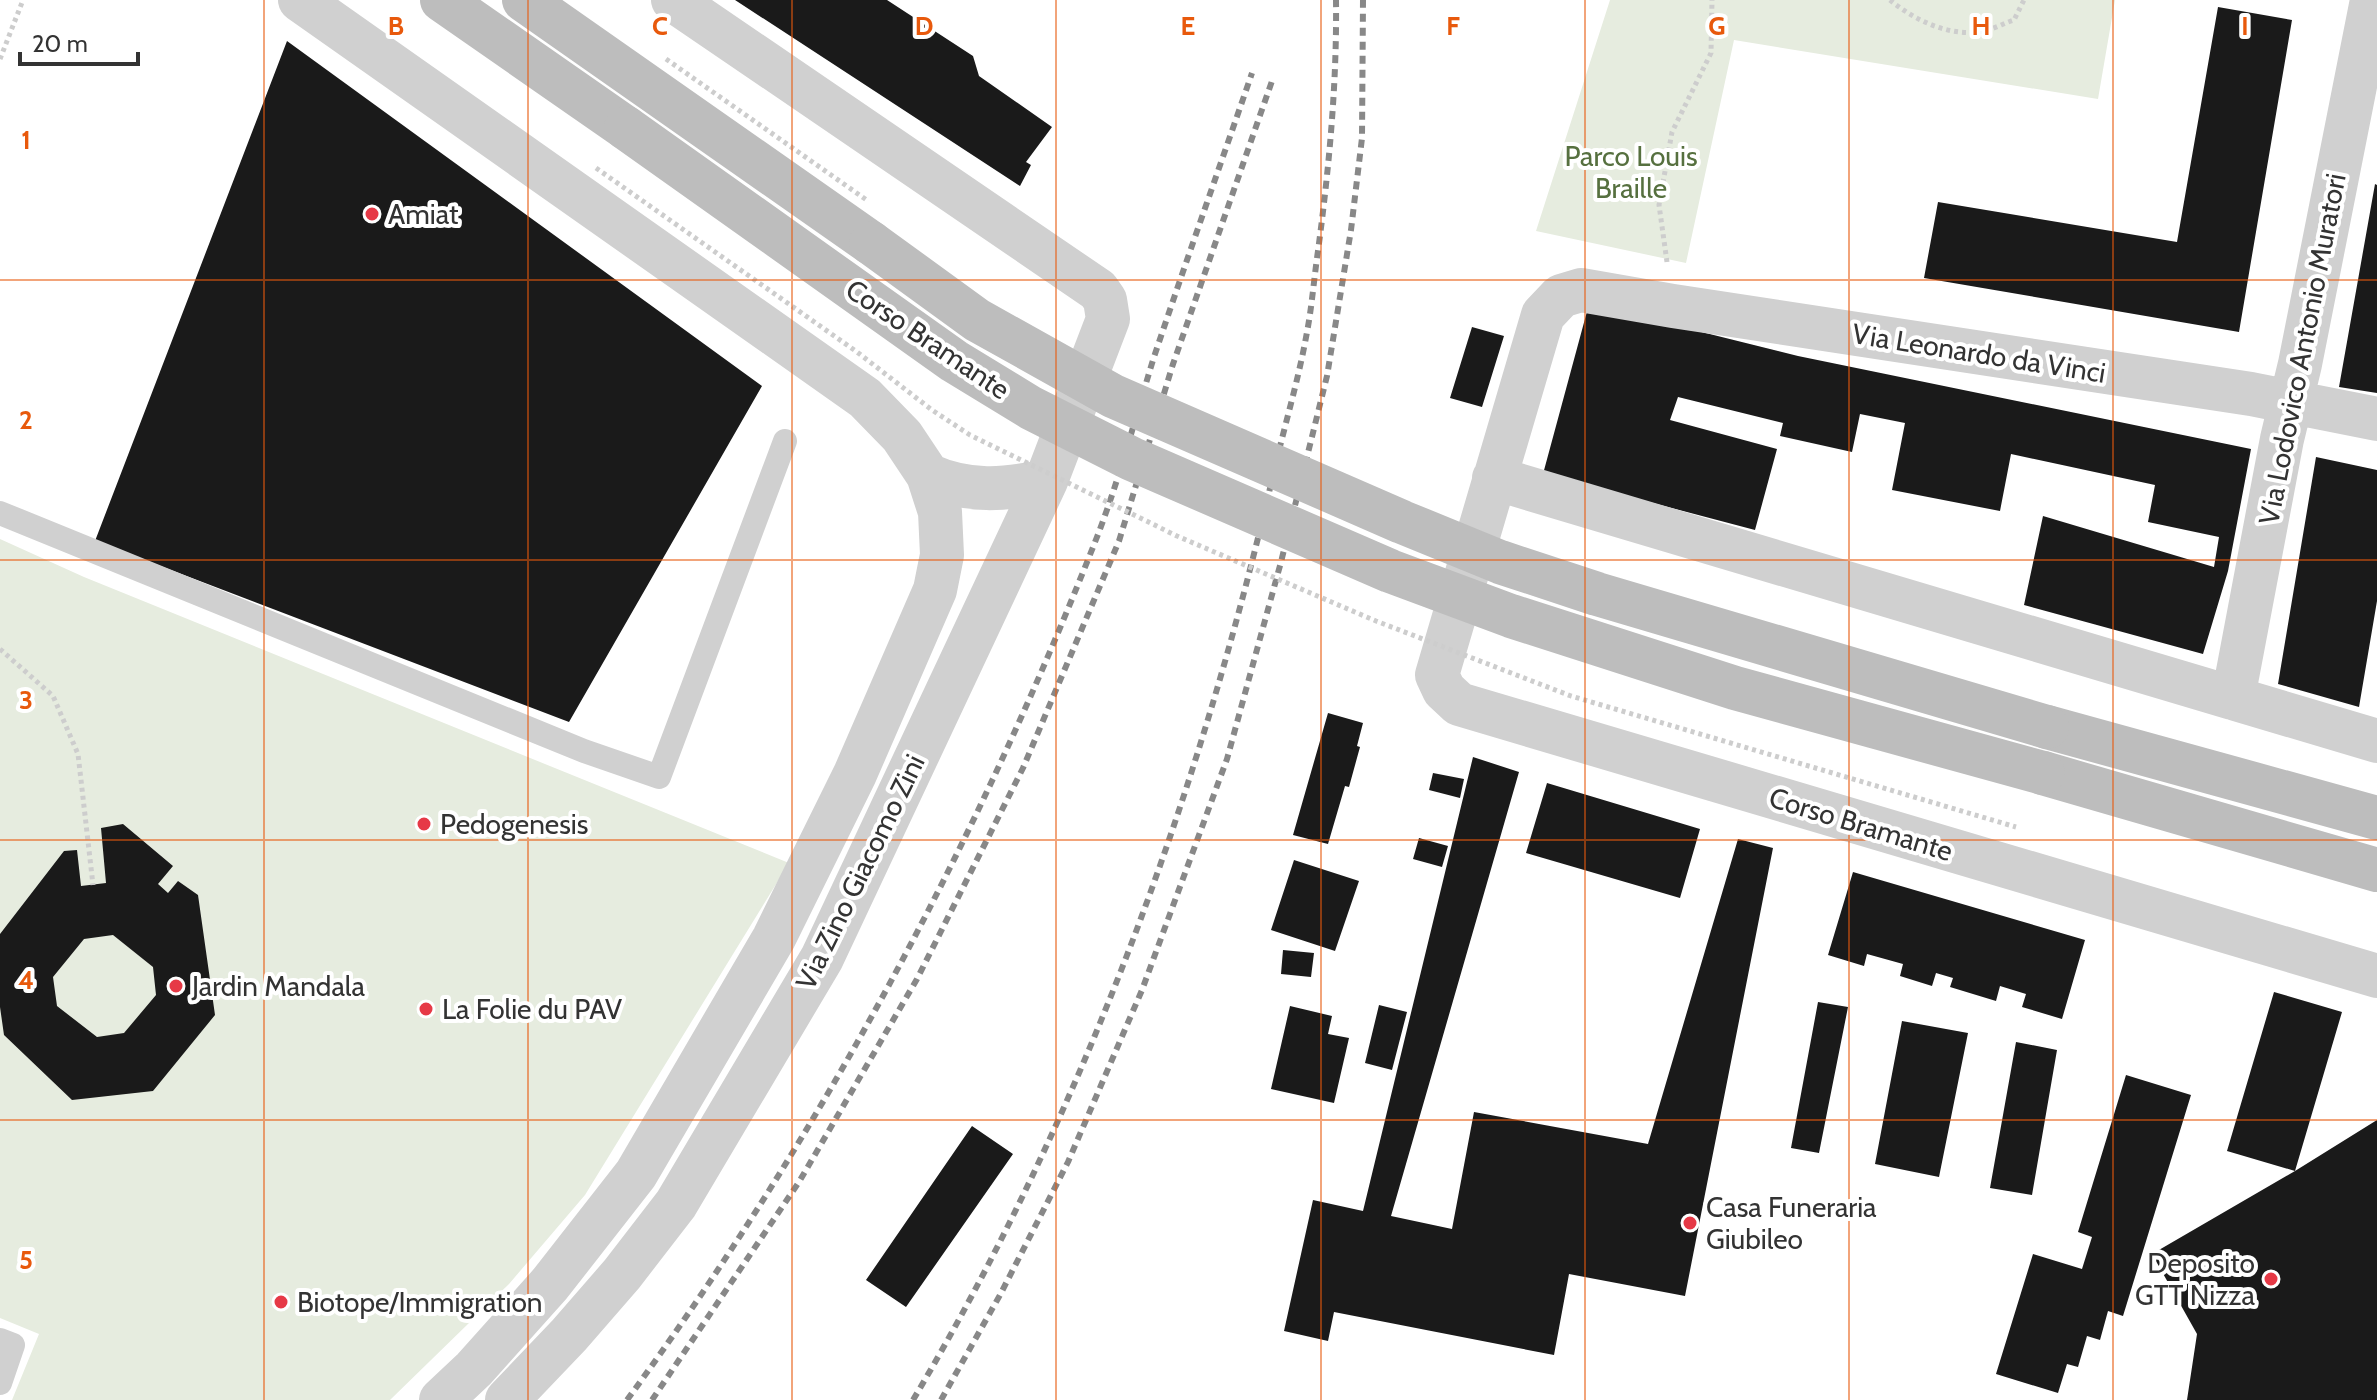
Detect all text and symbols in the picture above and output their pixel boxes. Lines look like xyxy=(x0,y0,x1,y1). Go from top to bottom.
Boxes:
text: B xyxy=(388,10,404,42)
text: C xyxy=(652,10,668,42)
text: D xyxy=(915,10,933,42)
text: E xyxy=(1181,10,1195,42)
text: F xyxy=(1446,10,1460,42)
text: G xyxy=(1708,10,1726,42)
text: H xyxy=(1972,10,1990,42)
text: I xyxy=(2241,10,2249,42)
scale bar xyxy=(20,16,138,66)
text: 20 m xyxy=(32,29,88,58)
text: 1 xyxy=(21,124,31,156)
park label: Parco Louis Braille xyxy=(1564,139,1698,205)
street label: Via Lodovico Antonio Muratori xyxy=(2251,171,2353,527)
place label: Amiat xyxy=(388,197,458,231)
marker: Amiat xyxy=(363,205,381,223)
street label: Corso Bramante xyxy=(840,272,1016,406)
street label: Via Leonardo da Vinci xyxy=(1850,316,2108,390)
text: 2 xyxy=(19,404,33,436)
text: 3 xyxy=(19,684,33,716)
street label: Via Zino Giacomo Zini xyxy=(788,749,932,995)
street label: Corso Bramante xyxy=(1765,780,1957,868)
place label: Pedogenesis xyxy=(440,807,588,841)
marker: Pedogenesis xyxy=(415,815,433,833)
text: 4 xyxy=(18,964,34,996)
place label: Jardin Mandala xyxy=(191,969,365,1003)
marker: Jardin Mandala xyxy=(167,977,185,995)
place label: La Folie du PAV xyxy=(442,992,622,1026)
marker: La Folie du PAV xyxy=(417,1000,435,1018)
place label: Casa Funeraria Giubileo xyxy=(1706,1190,1877,1256)
marker: Casa Funeraria Giubileo xyxy=(1681,1214,1699,1232)
text: 5 xyxy=(19,1244,33,1276)
place label: Deposito GTT Nizza xyxy=(2135,1246,2256,1312)
marker: Deposito GTT Nizza xyxy=(2262,1270,2280,1288)
place label: Biotope/Immigration xyxy=(297,1285,543,1319)
marker: Biotope/Immigration xyxy=(272,1293,290,1311)

